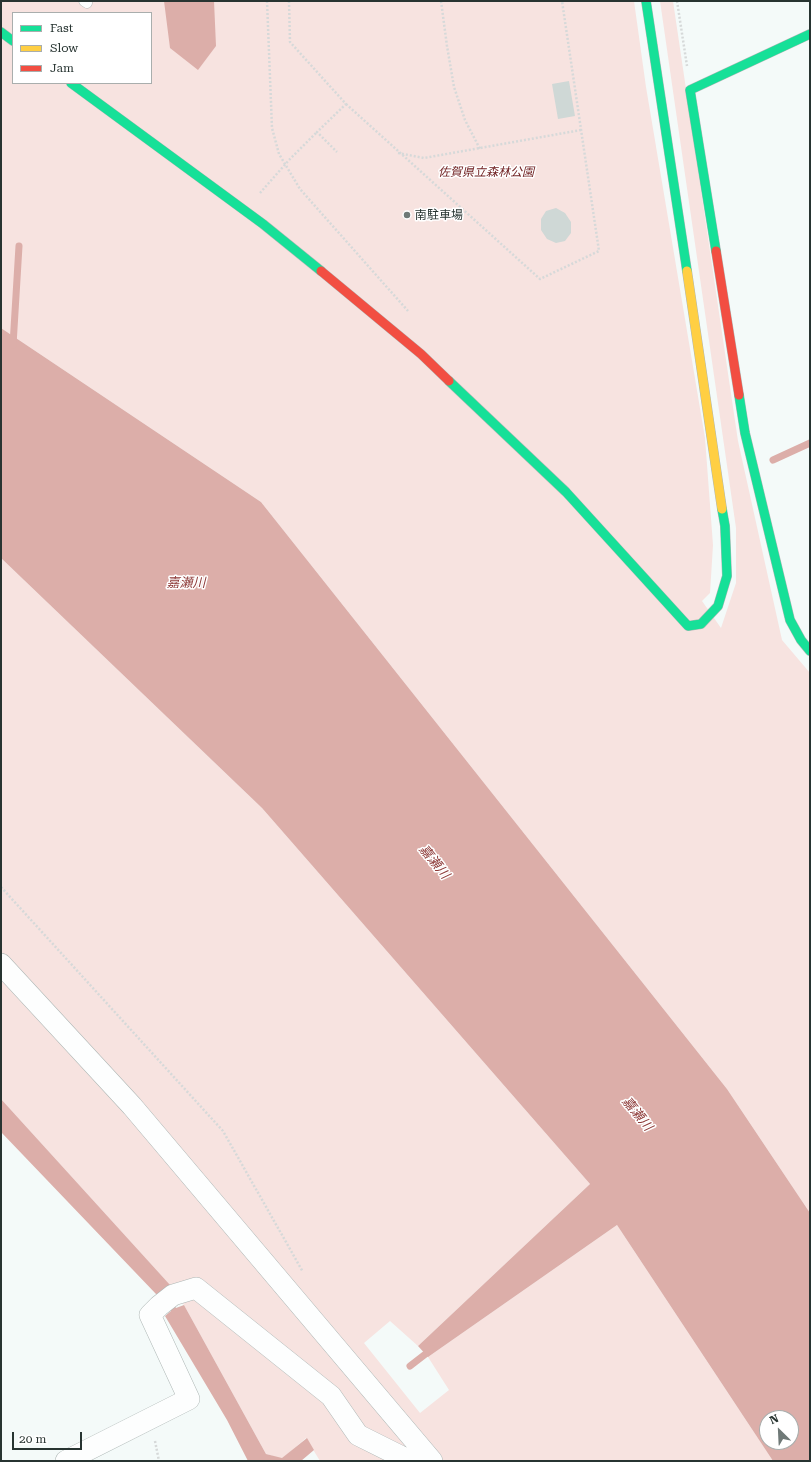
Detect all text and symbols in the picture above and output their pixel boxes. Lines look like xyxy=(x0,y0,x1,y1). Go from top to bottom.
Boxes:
legend xyxy=(12,12,152,84)
text: Fast xyxy=(50,21,73,35)
text: Slow xyxy=(50,41,78,55)
text: Jam xyxy=(50,61,74,75)
park label: 佐賀県立森林公園 xyxy=(438,165,534,179)
place label: 南駐車場 xyxy=(415,208,463,222)
marker: 南駐車場 xyxy=(402,210,412,220)
water label: 嘉瀬川 xyxy=(167,575,205,591)
water label: 嘉瀬川 xyxy=(416,842,452,882)
water label: 嘉瀬川 xyxy=(619,1094,655,1134)
north arrow xyxy=(759,1410,799,1450)
text: N xyxy=(768,1412,781,1427)
scale bar xyxy=(14,1424,84,1450)
text: 20 m xyxy=(19,1432,46,1446)

